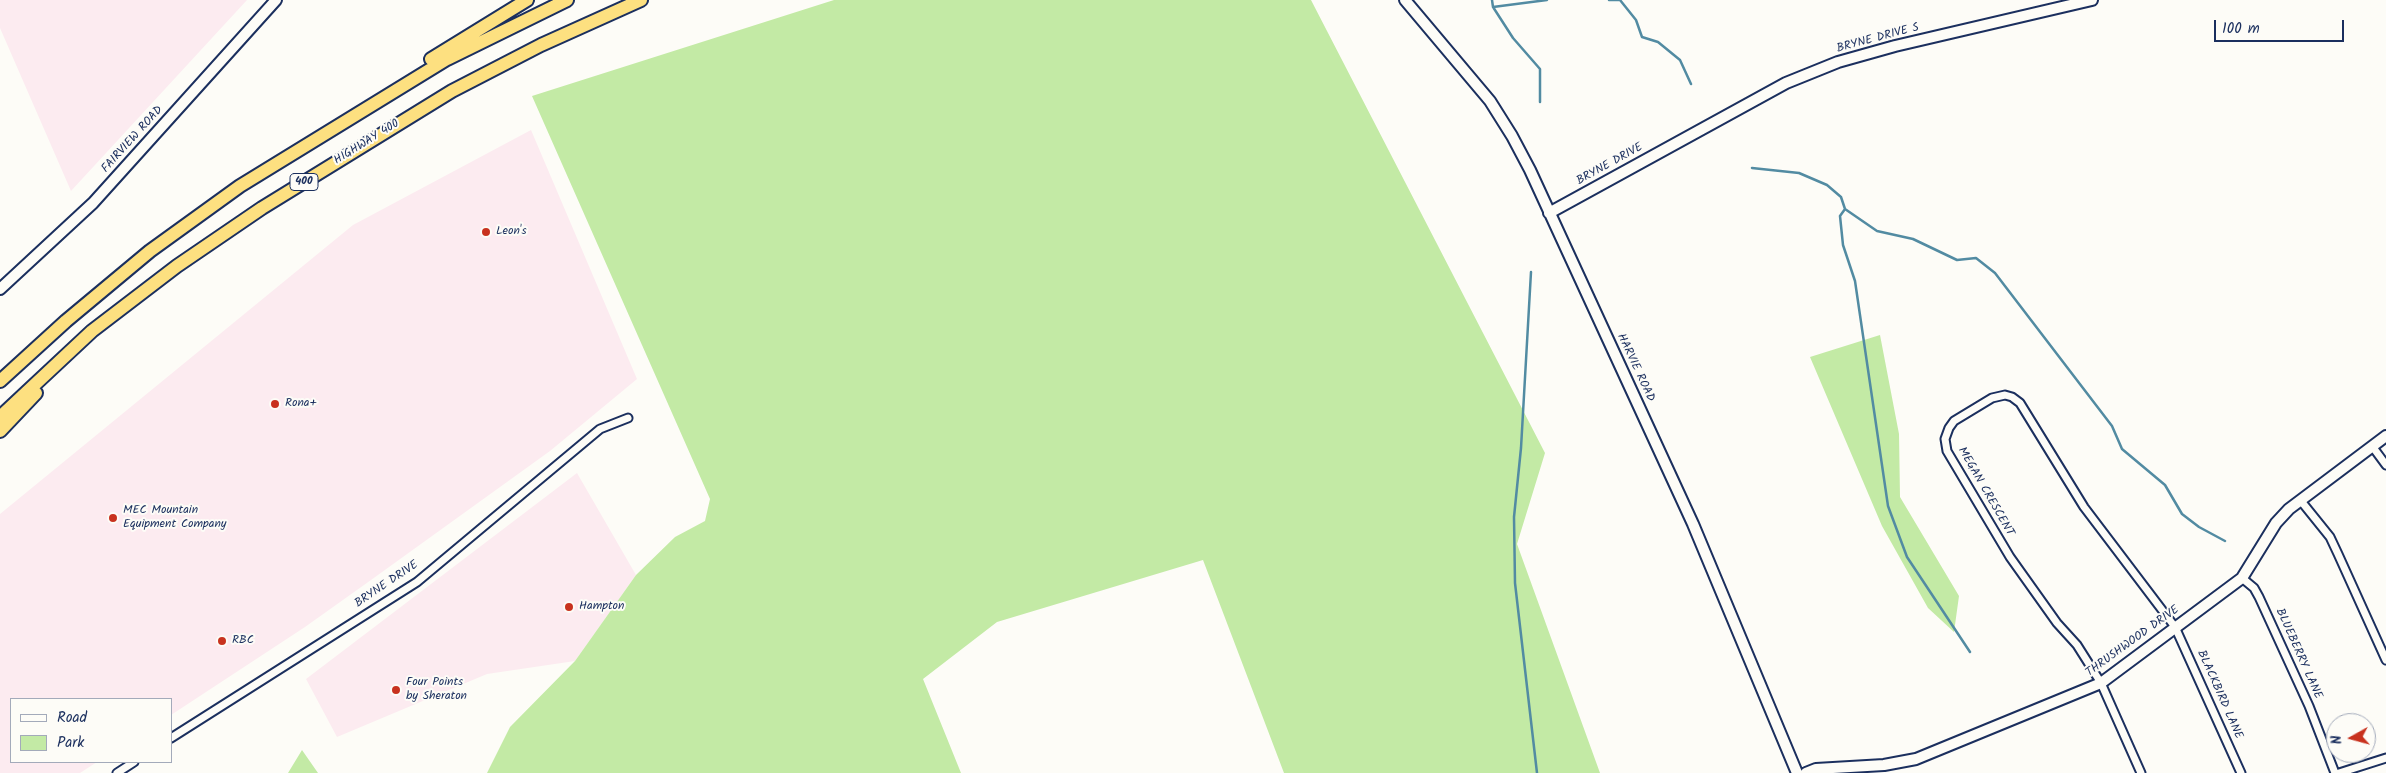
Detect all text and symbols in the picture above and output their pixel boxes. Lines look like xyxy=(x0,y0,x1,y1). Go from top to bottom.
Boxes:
scale bar xyxy=(2216,10,2346,42)
text: 100 m xyxy=(2222,17,2260,41)
street label: BRYNE DRIVE S xyxy=(1835,21,1921,57)
street label: FAIRVIEW ROAD xyxy=(99,104,167,176)
street label: HIGHWAY 400 xyxy=(332,117,402,169)
street label: BRYNE DRIVE xyxy=(1574,141,1646,189)
road number: 400 xyxy=(290,173,318,190)
place label: Leon's xyxy=(496,225,527,239)
marker: Leon's xyxy=(480,226,492,238)
street label: HARVIE ROAD xyxy=(1613,332,1657,404)
place label: Rona+ xyxy=(285,397,317,411)
marker: Rona+ xyxy=(269,398,281,410)
street label: MEGAN CRESCENT xyxy=(1954,445,2016,539)
place label: MEC Mountain Equipment Company xyxy=(123,504,226,532)
marker: MEC Mountain Equipment Company xyxy=(107,512,119,524)
street label: BRYNE DRIVE xyxy=(353,559,421,611)
place label: Hampton xyxy=(579,600,624,614)
marker: Hampton xyxy=(563,601,575,613)
street label: THRUSHWOOD DRIVE xyxy=(2084,603,2182,681)
street label: BLUEBERRY LANE xyxy=(2272,606,2324,702)
place label: RBC xyxy=(232,634,254,648)
marker: RBC xyxy=(216,635,228,647)
street label: BLACKBIRD LANE xyxy=(2193,648,2245,742)
place label: Four Points by Sheraton xyxy=(406,676,467,704)
marker: Four Points by Sheraton xyxy=(390,684,402,696)
legend xyxy=(10,698,172,763)
text: Road xyxy=(57,706,87,730)
north arrow xyxy=(2326,713,2376,763)
text: Park xyxy=(57,731,84,755)
text: N xyxy=(2326,734,2349,745)

